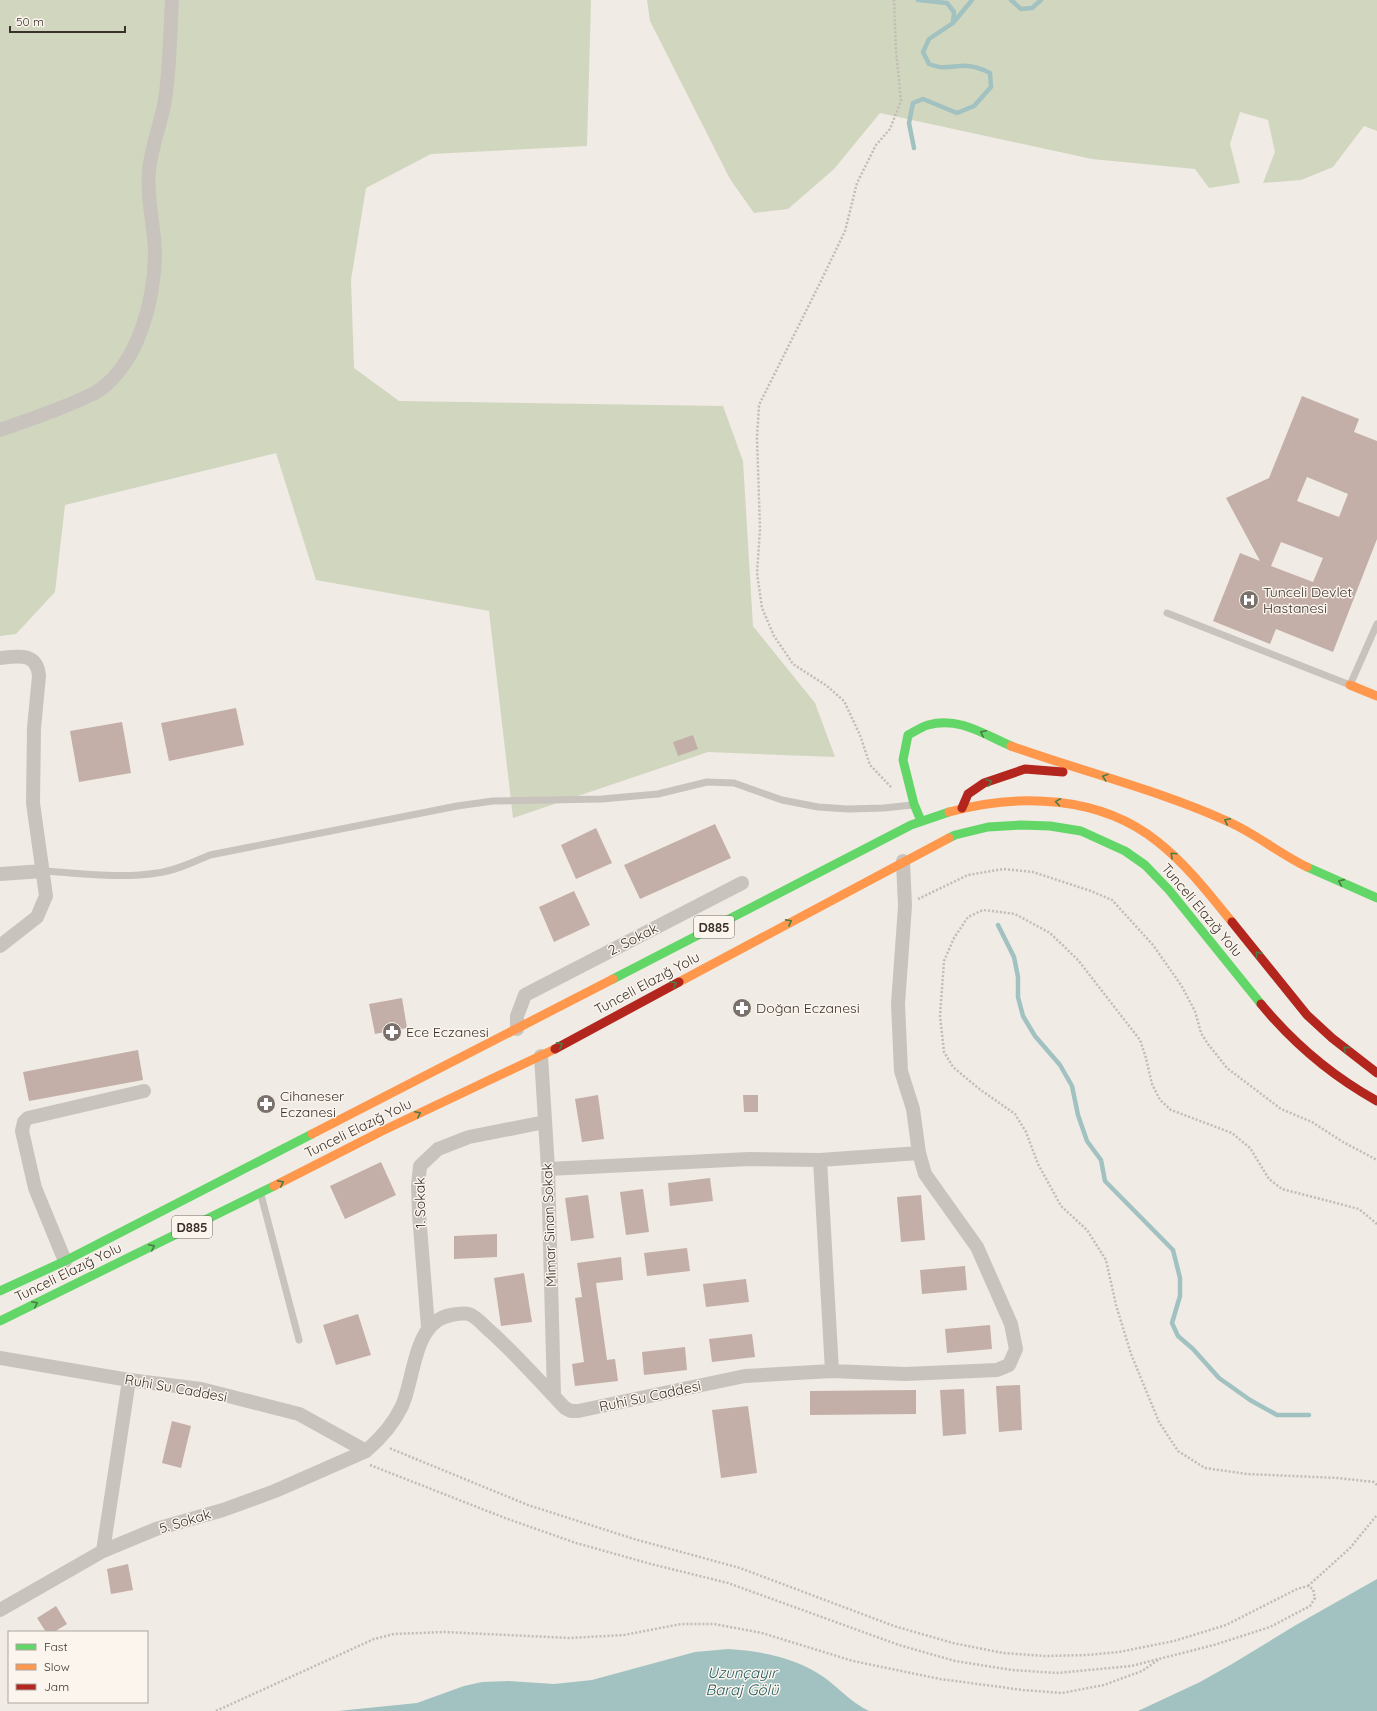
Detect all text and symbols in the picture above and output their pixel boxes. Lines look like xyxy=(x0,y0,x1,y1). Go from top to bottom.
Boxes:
scale bar xyxy=(10,8,125,34)
text: 50 m xyxy=(16,14,44,29)
place label: Tunceli Devlet Hastanesi xyxy=(1263,583,1352,617)
hospital icon: Tunceli Devlet Hastanesi xyxy=(1238,589,1260,611)
one-way arrow xyxy=(979,730,987,738)
one-way arrow xyxy=(1102,773,1109,782)
one-way arrow xyxy=(985,778,992,786)
one-way arrow xyxy=(1054,798,1061,807)
one-way arrow xyxy=(1223,818,1231,826)
one-way arrow xyxy=(1171,853,1178,860)
street label: Tunceli Elazığ Yolu xyxy=(1158,859,1246,961)
one-way arrow xyxy=(1338,879,1346,887)
road number: D885 xyxy=(694,916,734,938)
street label: 2. Sokak xyxy=(605,919,661,959)
one-way arrow xyxy=(785,920,792,927)
street label: Tunceli Elazığ Yolu xyxy=(591,948,703,1018)
one-way arrow xyxy=(1255,951,1262,959)
one-way arrow xyxy=(670,981,677,989)
pharmacy icon: Doğan Eczanesi xyxy=(731,997,753,1019)
place label: Doğan Eczanesi xyxy=(756,999,860,1017)
pharmacy icon: Ece Eczanesi xyxy=(381,1021,403,1043)
place label: Ece Eczanesi xyxy=(406,1023,489,1041)
one-way arrow xyxy=(556,1043,563,1050)
one-way arrow xyxy=(1343,1047,1351,1054)
place label: Cihaneser Eczanesi xyxy=(280,1087,345,1121)
pharmacy icon: Cihaneser Eczanesi xyxy=(255,1093,277,1115)
street label: Tunceli Elazığ Yolu xyxy=(302,1094,414,1162)
one-way arrow xyxy=(413,1111,421,1119)
street label: Mimar Sinan Sokak xyxy=(538,1163,560,1287)
street label: 1. Sokak xyxy=(411,1177,429,1229)
one-way arrow xyxy=(277,1180,284,1188)
road number: D885 xyxy=(172,1216,212,1238)
street label: Tunceli Elazığ Yolu xyxy=(12,1238,124,1306)
one-way arrow xyxy=(148,1244,155,1251)
one-way arrow xyxy=(31,1301,38,1309)
street label: Ruhi Su Caddesi xyxy=(123,1370,229,1406)
street label: Ruhi Su Caddesi xyxy=(597,1376,703,1416)
street label: 5. Sokak xyxy=(157,1505,213,1537)
legend xyxy=(8,1631,148,1703)
text: Fast xyxy=(44,1639,68,1654)
text: Slow xyxy=(44,1659,70,1674)
water label: Uzunçayır Baraj Gölü xyxy=(705,1663,780,1699)
text: Jam xyxy=(44,1679,69,1694)

